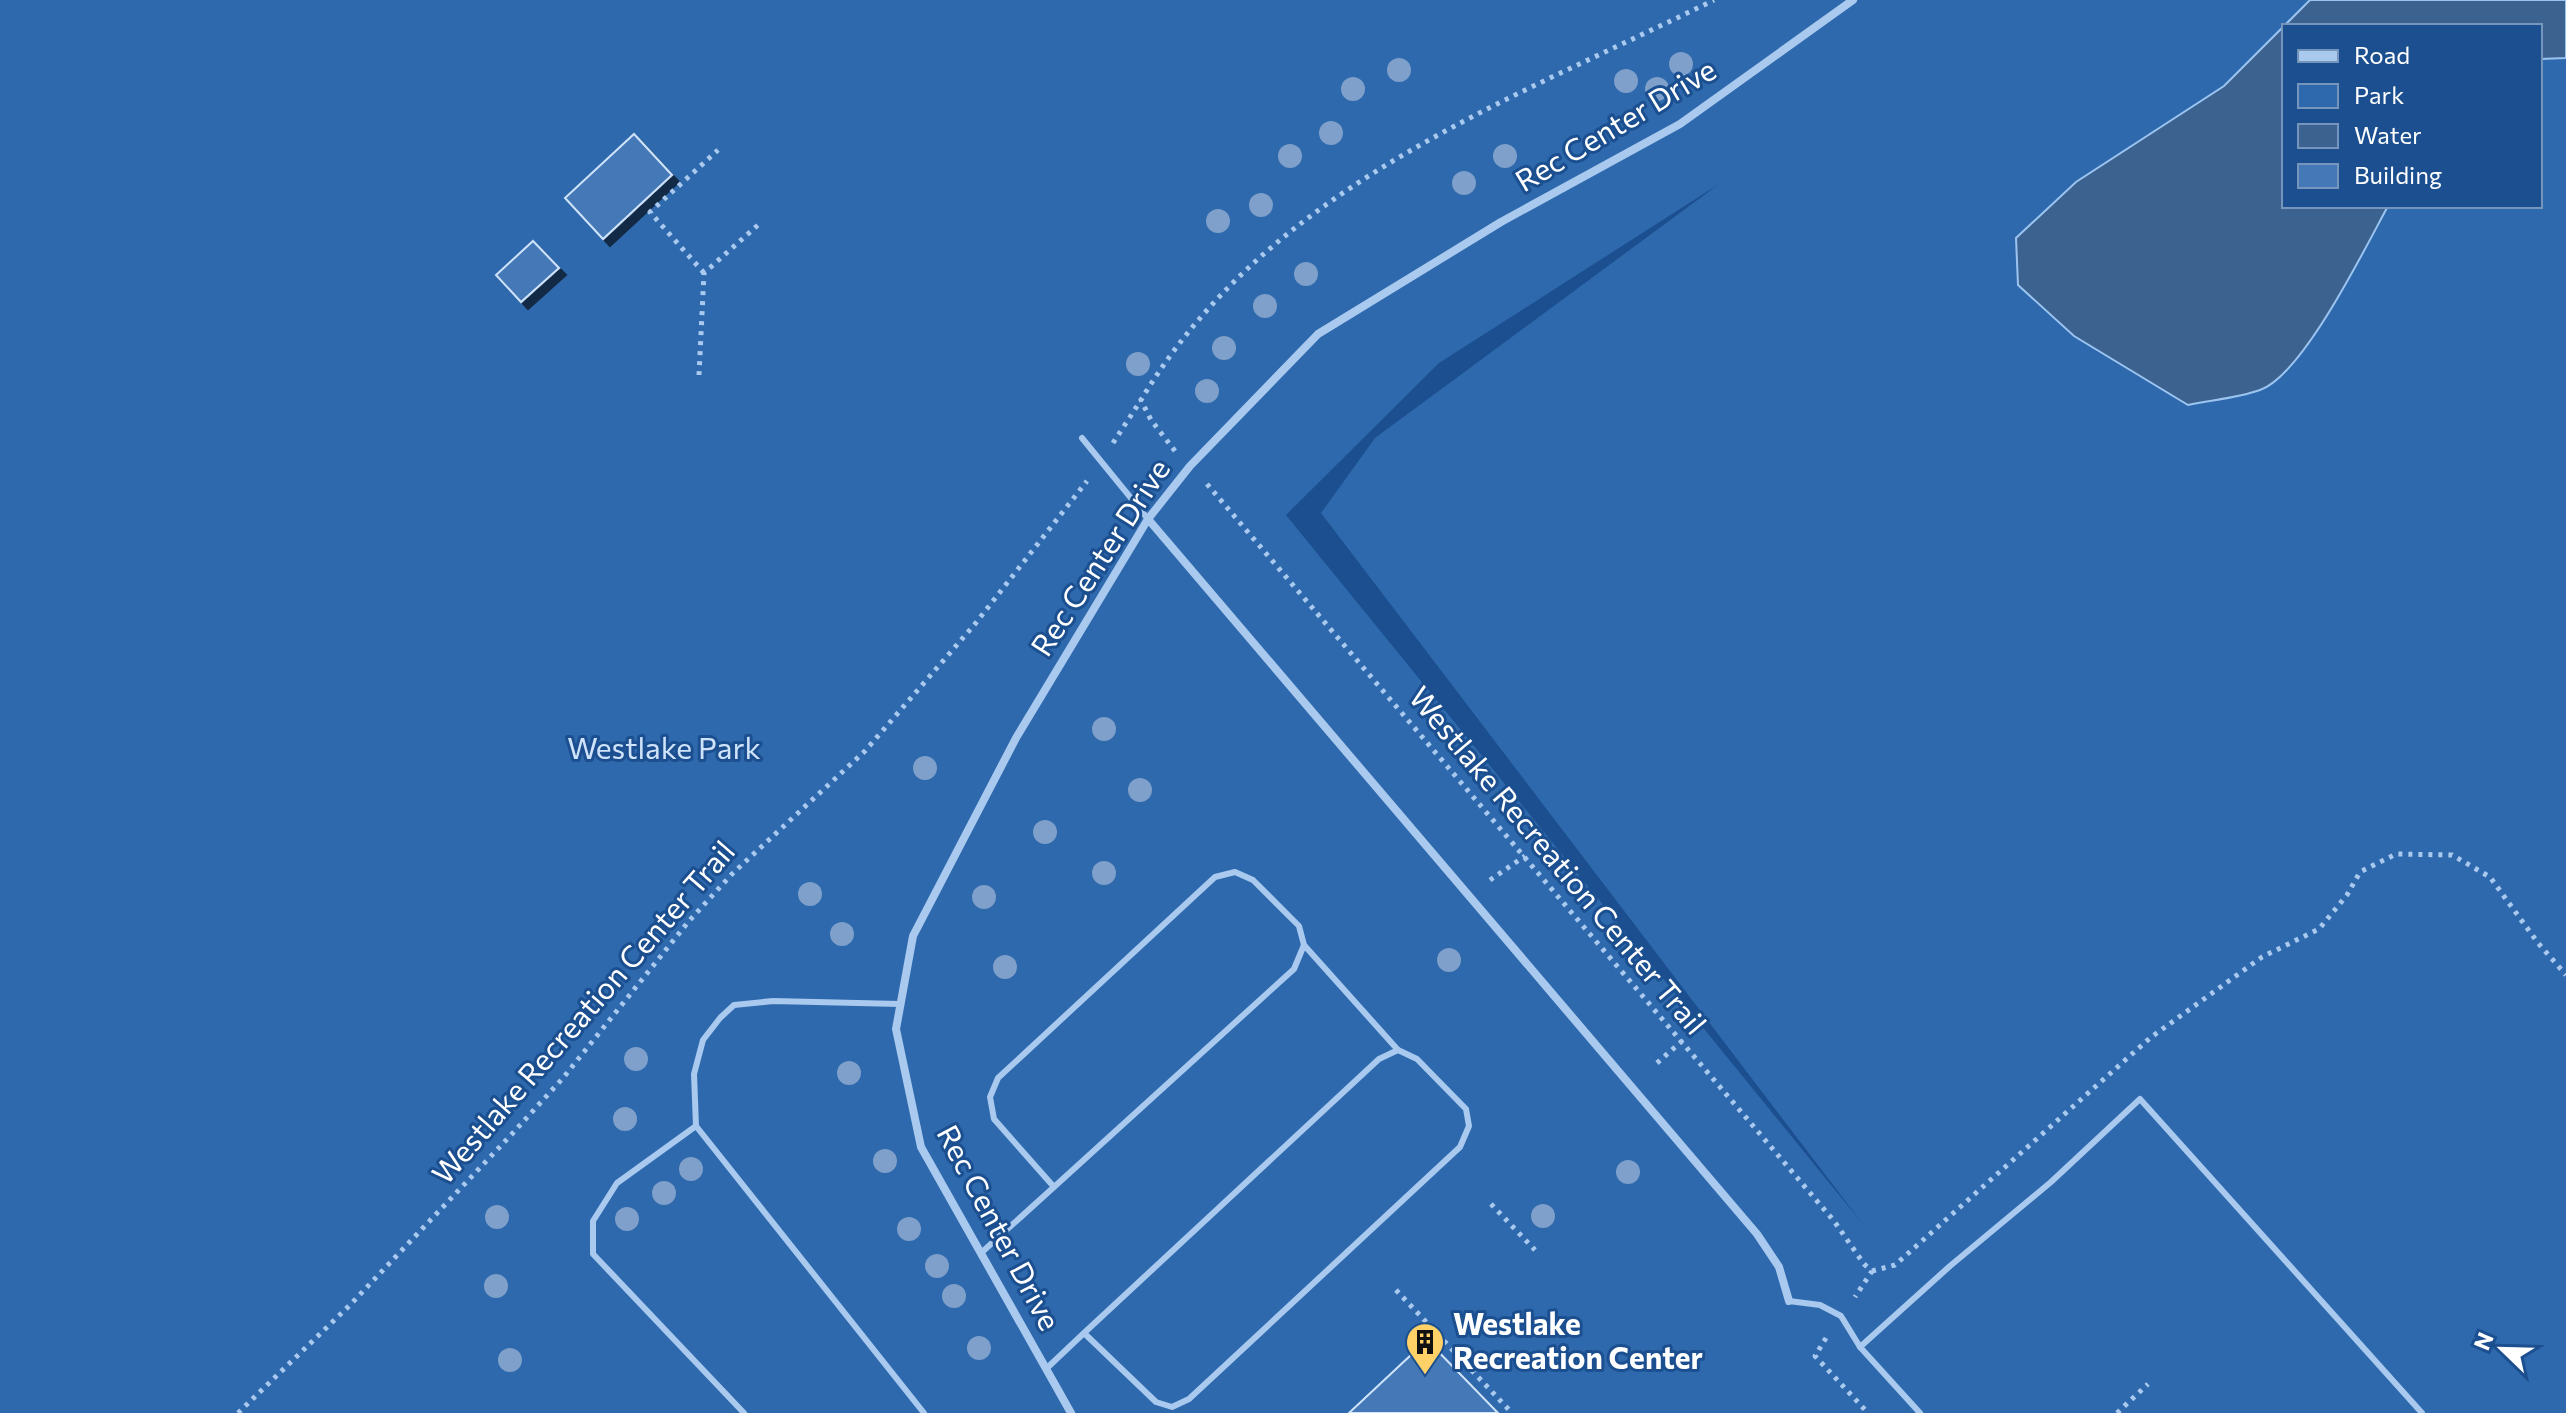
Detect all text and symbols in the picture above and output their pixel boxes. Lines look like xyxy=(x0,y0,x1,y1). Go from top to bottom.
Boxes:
legend xyxy=(2282,24,2542,208)
text: Road xyxy=(2354,40,2410,69)
street label: Rec Center Drive xyxy=(1508,49,1722,198)
text: Park xyxy=(2354,80,2404,109)
text: Water xyxy=(2354,120,2422,149)
text: Building xyxy=(2354,160,2442,189)
street label: Rec Center Drive xyxy=(1022,451,1176,662)
street label: Westlake Recreation Center Trail xyxy=(1402,678,1715,1041)
park label: Westlake Park xyxy=(567,728,761,765)
street label: Westlake Recreation Center Trail xyxy=(423,832,741,1191)
street label: Rec Center Drive xyxy=(931,1118,1070,1336)
place label: Westlake Recreation Center xyxy=(1453,1304,1703,1375)
north arrow xyxy=(2462,1309,2542,1389)
building icon: Westlake Recreation Center xyxy=(1404,1321,1446,1376)
text: N xyxy=(2467,1328,2499,1354)

